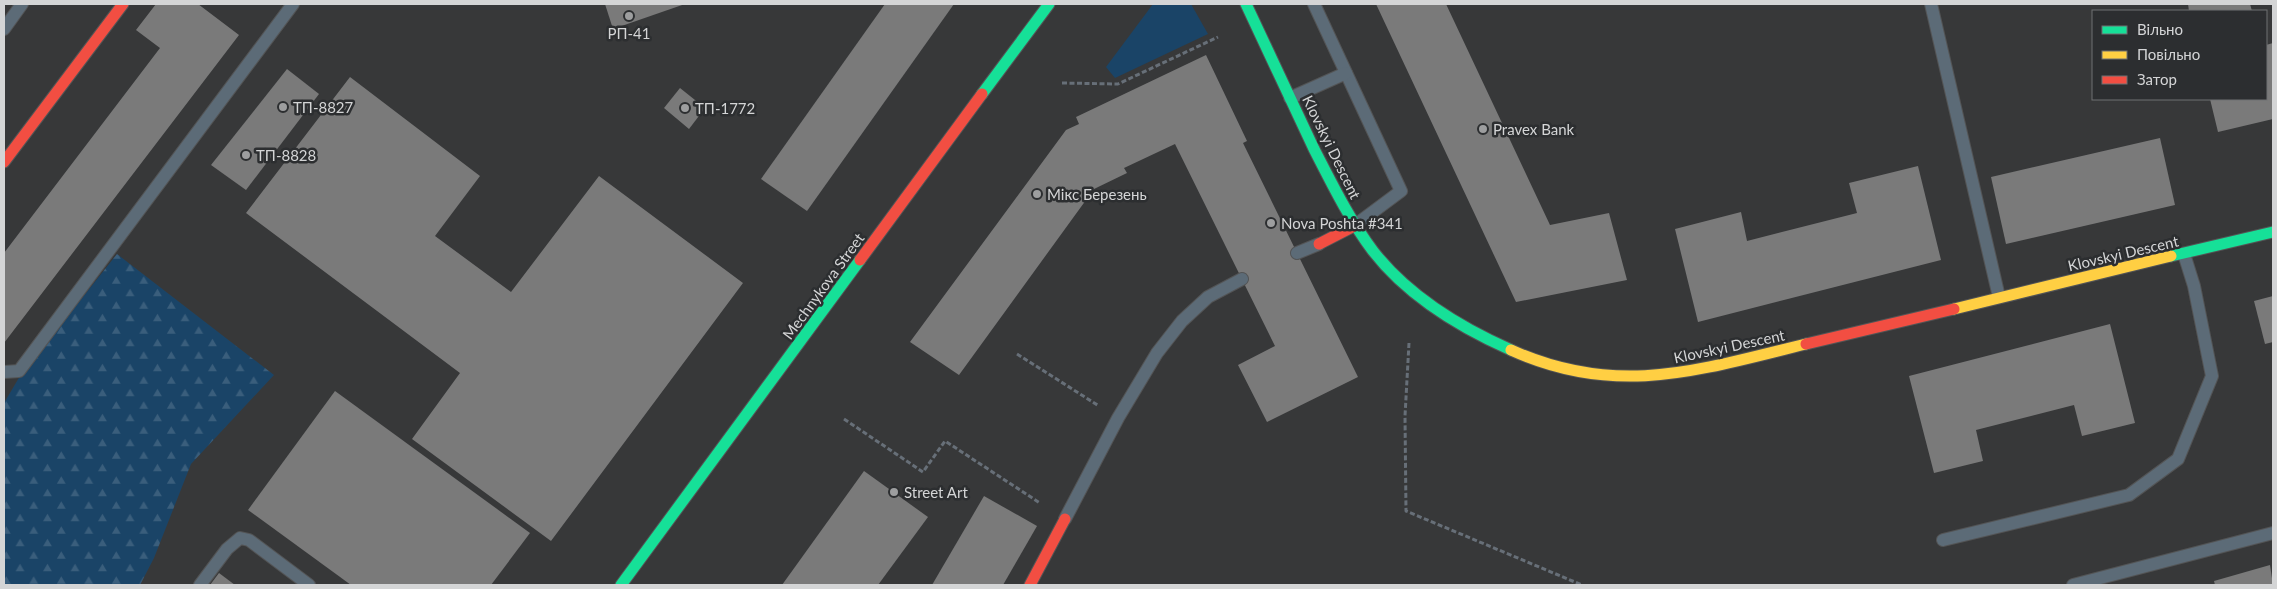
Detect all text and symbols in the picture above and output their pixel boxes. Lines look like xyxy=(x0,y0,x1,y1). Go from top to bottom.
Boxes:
marker: РП-41 xyxy=(623,10,635,22)
legend xyxy=(2092,10,2267,100)
text: Вільно xyxy=(2137,20,2183,38)
place label: РП-41 xyxy=(607,24,651,42)
text: Повільно xyxy=(2137,45,2200,63)
text: Затор xyxy=(2137,70,2177,88)
street label: Klovskyi Descent xyxy=(1299,92,1365,202)
place label: ТП-8827 xyxy=(293,98,354,116)
place label: ТП-1772 xyxy=(695,99,755,117)
marker: ТП-8827 xyxy=(277,101,289,113)
marker: ТП-1772 xyxy=(679,102,691,114)
place label: Pravex Bank xyxy=(1493,120,1575,138)
marker: Pravex Bank xyxy=(1477,123,1489,135)
place label: ТП-8828 xyxy=(256,146,316,164)
marker: ТП-8828 xyxy=(240,149,252,161)
place label: Мікс Березень xyxy=(1047,185,1147,203)
marker: Мікс Березень xyxy=(1031,188,1043,200)
place label: Nova Poshta #341 xyxy=(1281,214,1403,232)
marker: Nova Poshta #341 xyxy=(1265,217,1277,229)
street label: Mechnykova Street xyxy=(778,229,868,343)
street label: Klovskyi Descent xyxy=(2066,231,2181,274)
street label: Klovskyi Descent xyxy=(1672,325,1787,367)
place label: Street Art xyxy=(904,483,968,501)
marker: Street Art xyxy=(888,486,900,498)

